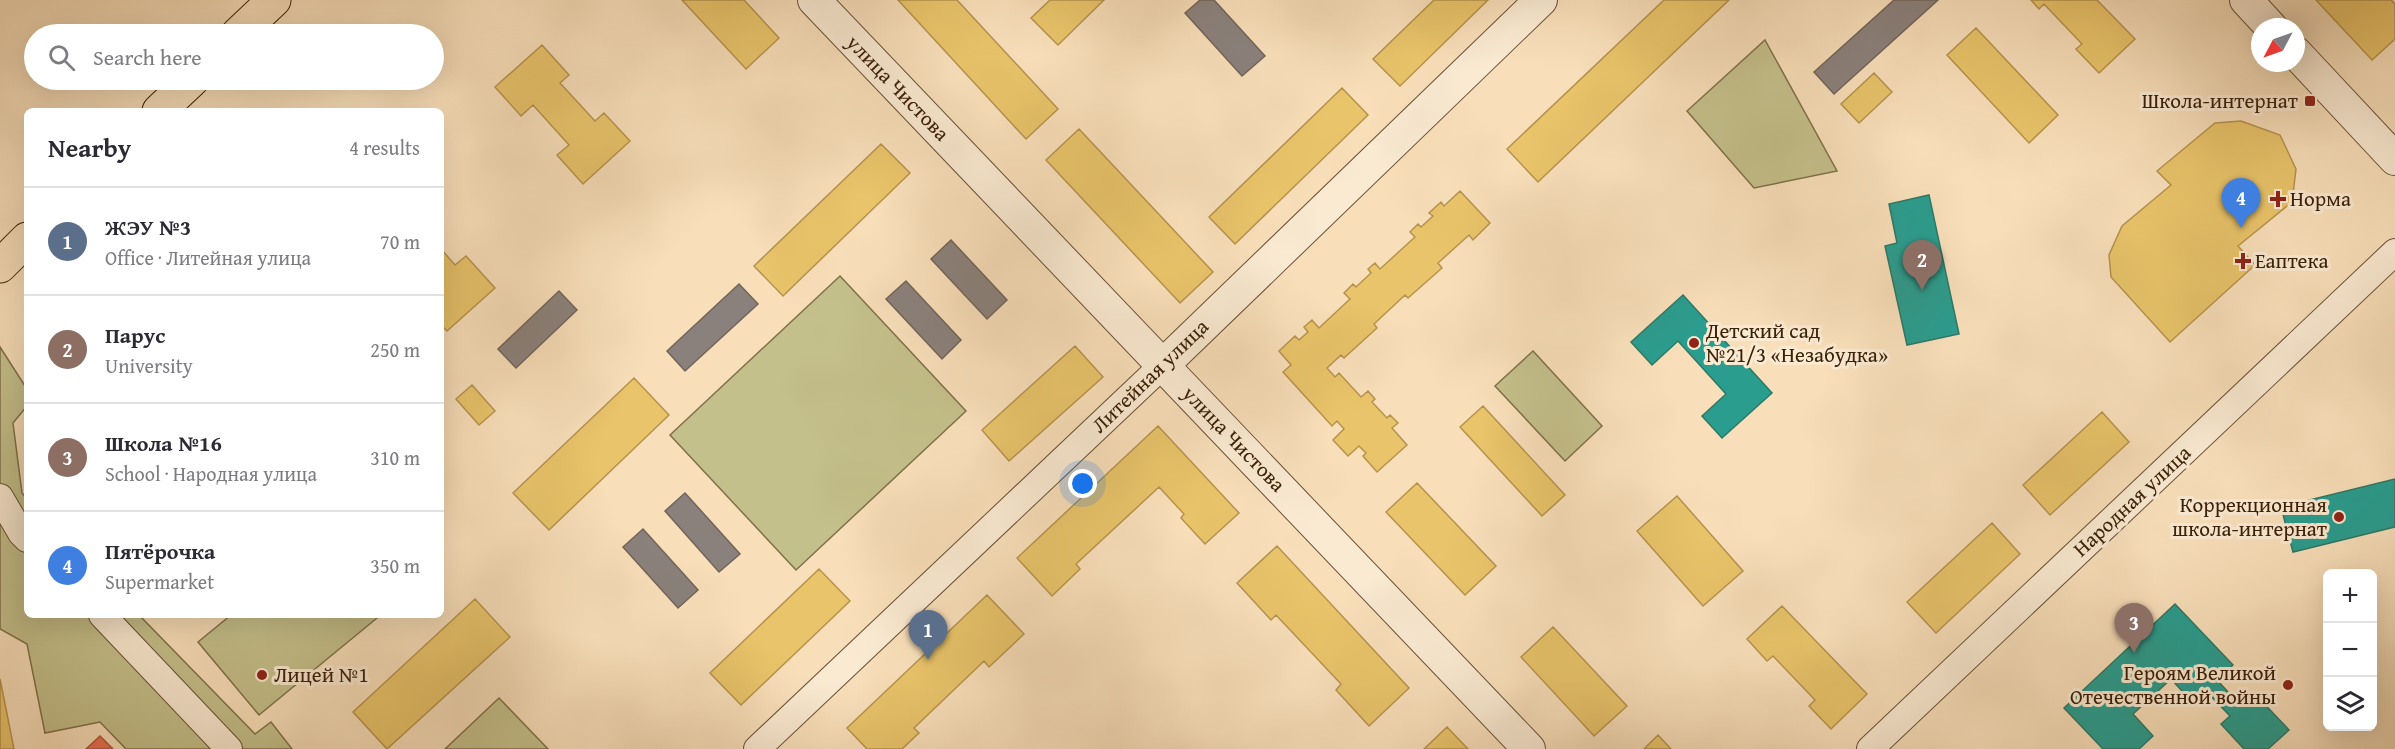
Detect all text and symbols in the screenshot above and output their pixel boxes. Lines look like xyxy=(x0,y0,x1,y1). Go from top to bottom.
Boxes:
north arrow xyxy=(2251,18,2305,72)
search box xyxy=(24,24,444,90)
street label: улица Чистова xyxy=(839,27,957,148)
icon: search xyxy=(45,41,78,74)
text: Search here xyxy=(93,41,202,73)
place label: Школа-интернат xyxy=(2142,85,2298,116)
marker: Школа-интернат xyxy=(2303,94,2317,108)
text: Nearby xyxy=(48,128,131,167)
text: 4 results xyxy=(349,133,420,162)
pin: 4 xyxy=(2222,178,2260,228)
place label: Норма xyxy=(2290,183,2351,214)
marker: Норма xyxy=(2271,192,2285,206)
text: ЖЭУ №3 xyxy=(105,211,191,243)
text: 1 xyxy=(62,227,73,256)
text: 70 m xyxy=(380,227,420,256)
pin: 2 xyxy=(1902,240,1942,290)
text: Office · Литейная улица xyxy=(105,243,311,272)
place label: Еаптека xyxy=(2255,245,2328,276)
marker: Еаптека xyxy=(2236,254,2250,268)
street label: Литейная улица xyxy=(1084,312,1215,440)
place label: Детский сад №21/3 «Незабудка» xyxy=(1705,315,1888,370)
text: Парус xyxy=(105,319,165,351)
text: 2 xyxy=(62,335,73,364)
text: 250 m xyxy=(370,335,420,364)
marker: Детский сад №21/3 «Незабудка» xyxy=(1687,336,1701,350)
text: University xyxy=(105,351,193,380)
street label: улица Чистова xyxy=(1175,378,1293,499)
text: Школа №16 xyxy=(105,427,222,459)
street label: Народная улица xyxy=(2066,438,2198,564)
text: 3 xyxy=(62,443,73,472)
text: 310 m xyxy=(370,443,420,472)
text: School · Народная улица xyxy=(105,459,317,488)
your location xyxy=(1068,469,1097,498)
place label: Коррекционная школа-интернат xyxy=(2172,489,2327,544)
marker: Коррекционная школа-интернат xyxy=(2332,510,2346,524)
text: Пятёрочка xyxy=(105,535,215,567)
text: 4 xyxy=(62,551,73,580)
text: 350 m xyxy=(370,551,420,580)
text: Supermarket xyxy=(105,567,214,596)
map controls xyxy=(2323,569,2377,731)
button: + xyxy=(2323,569,2377,623)
pin: 3 xyxy=(2114,604,2154,653)
pin: 1 xyxy=(908,610,948,660)
button: − xyxy=(2323,623,2377,677)
place label: Героям Великой Отечественной войны xyxy=(2070,657,2276,712)
place label: Лицей №1 xyxy=(274,659,369,690)
marker: Лицей №1 xyxy=(255,668,269,682)
button: layers xyxy=(2323,677,2377,731)
marker: Героям Великой Отечественной войны xyxy=(2281,678,2295,692)

